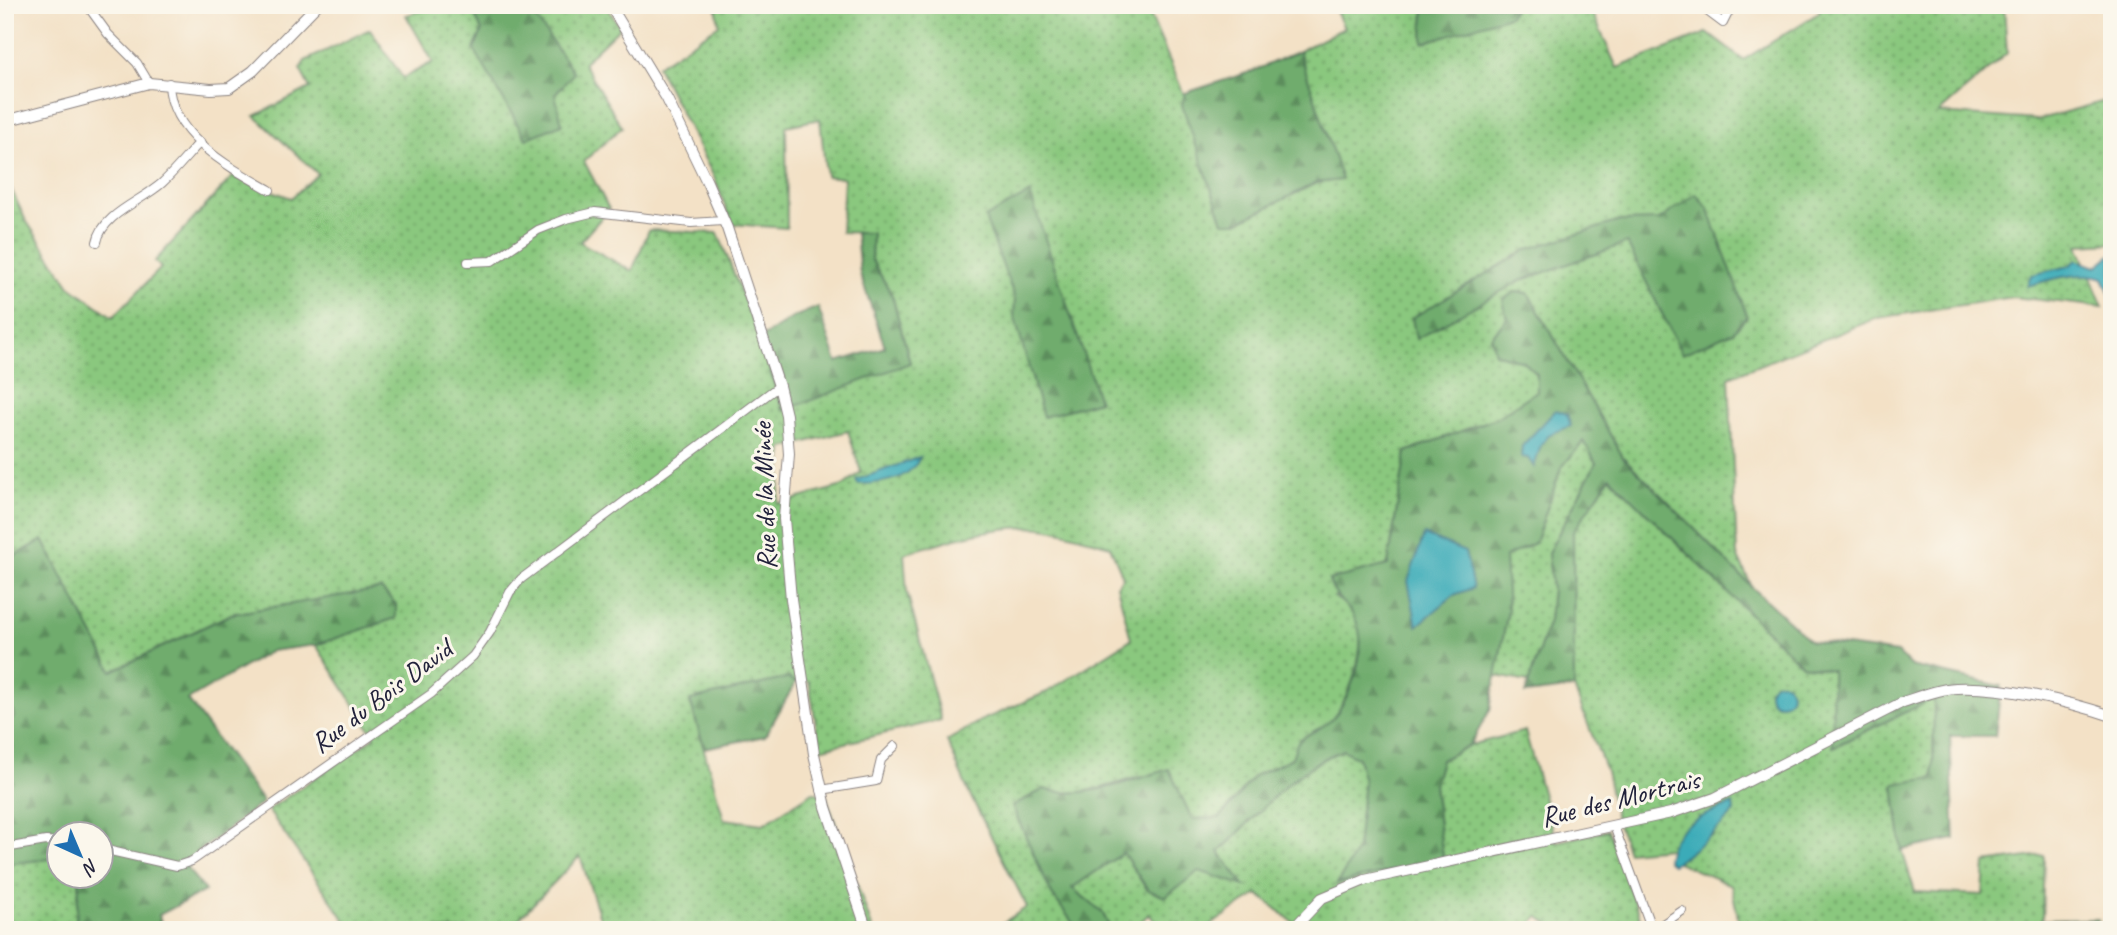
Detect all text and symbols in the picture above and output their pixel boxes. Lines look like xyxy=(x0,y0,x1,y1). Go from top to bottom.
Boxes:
street label: Rue de la Minée xyxy=(744,420,784,570)
street label: Rue du Bois David xyxy=(303,629,462,760)
street label: Rue des Mortrais xyxy=(1537,761,1705,835)
north arrow xyxy=(46,820,116,890)
text: N xyxy=(76,854,104,881)

